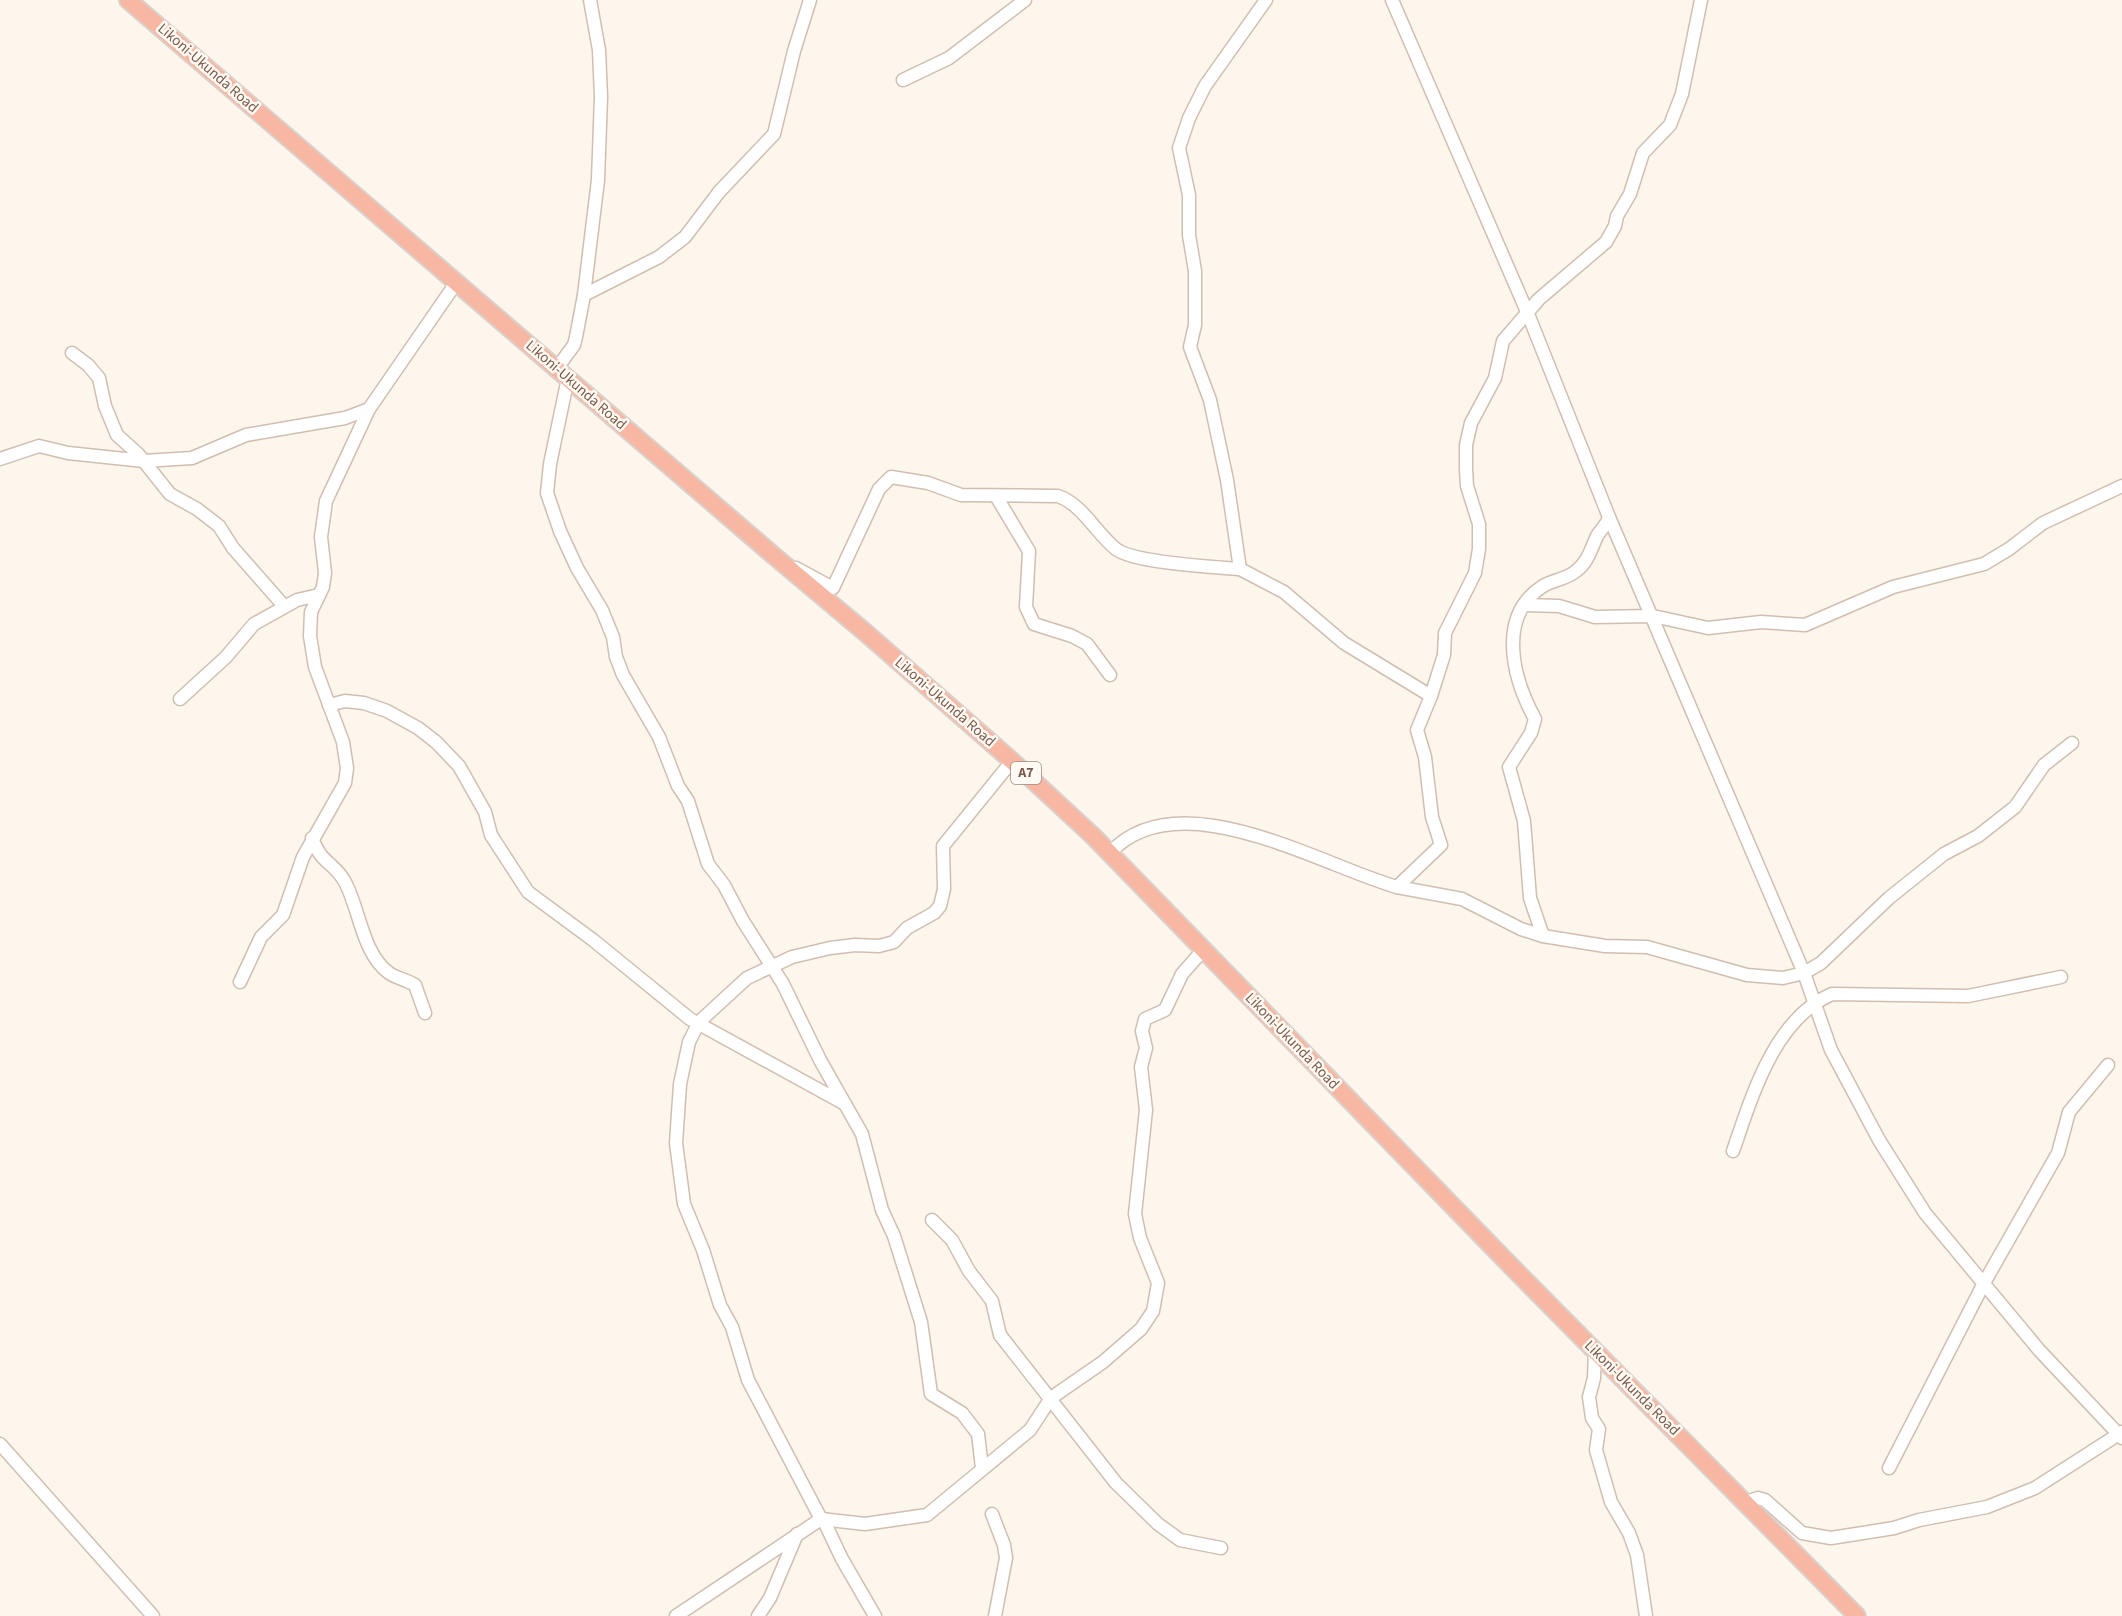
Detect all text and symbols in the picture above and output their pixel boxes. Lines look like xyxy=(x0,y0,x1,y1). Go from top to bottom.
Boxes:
street label: Likoni-Ukunda Road xyxy=(153,18,263,118)
street label: Likoni-Ukunda Road xyxy=(521,335,631,435)
street label: Likoni-Ukunda Road xyxy=(890,652,1000,752)
road number: A7 xyxy=(1011,762,1041,784)
street label: Likoni-Ukunda Road xyxy=(1240,988,1344,1094)
street label: Likoni-Ukunda Road xyxy=(1580,1336,1684,1440)

